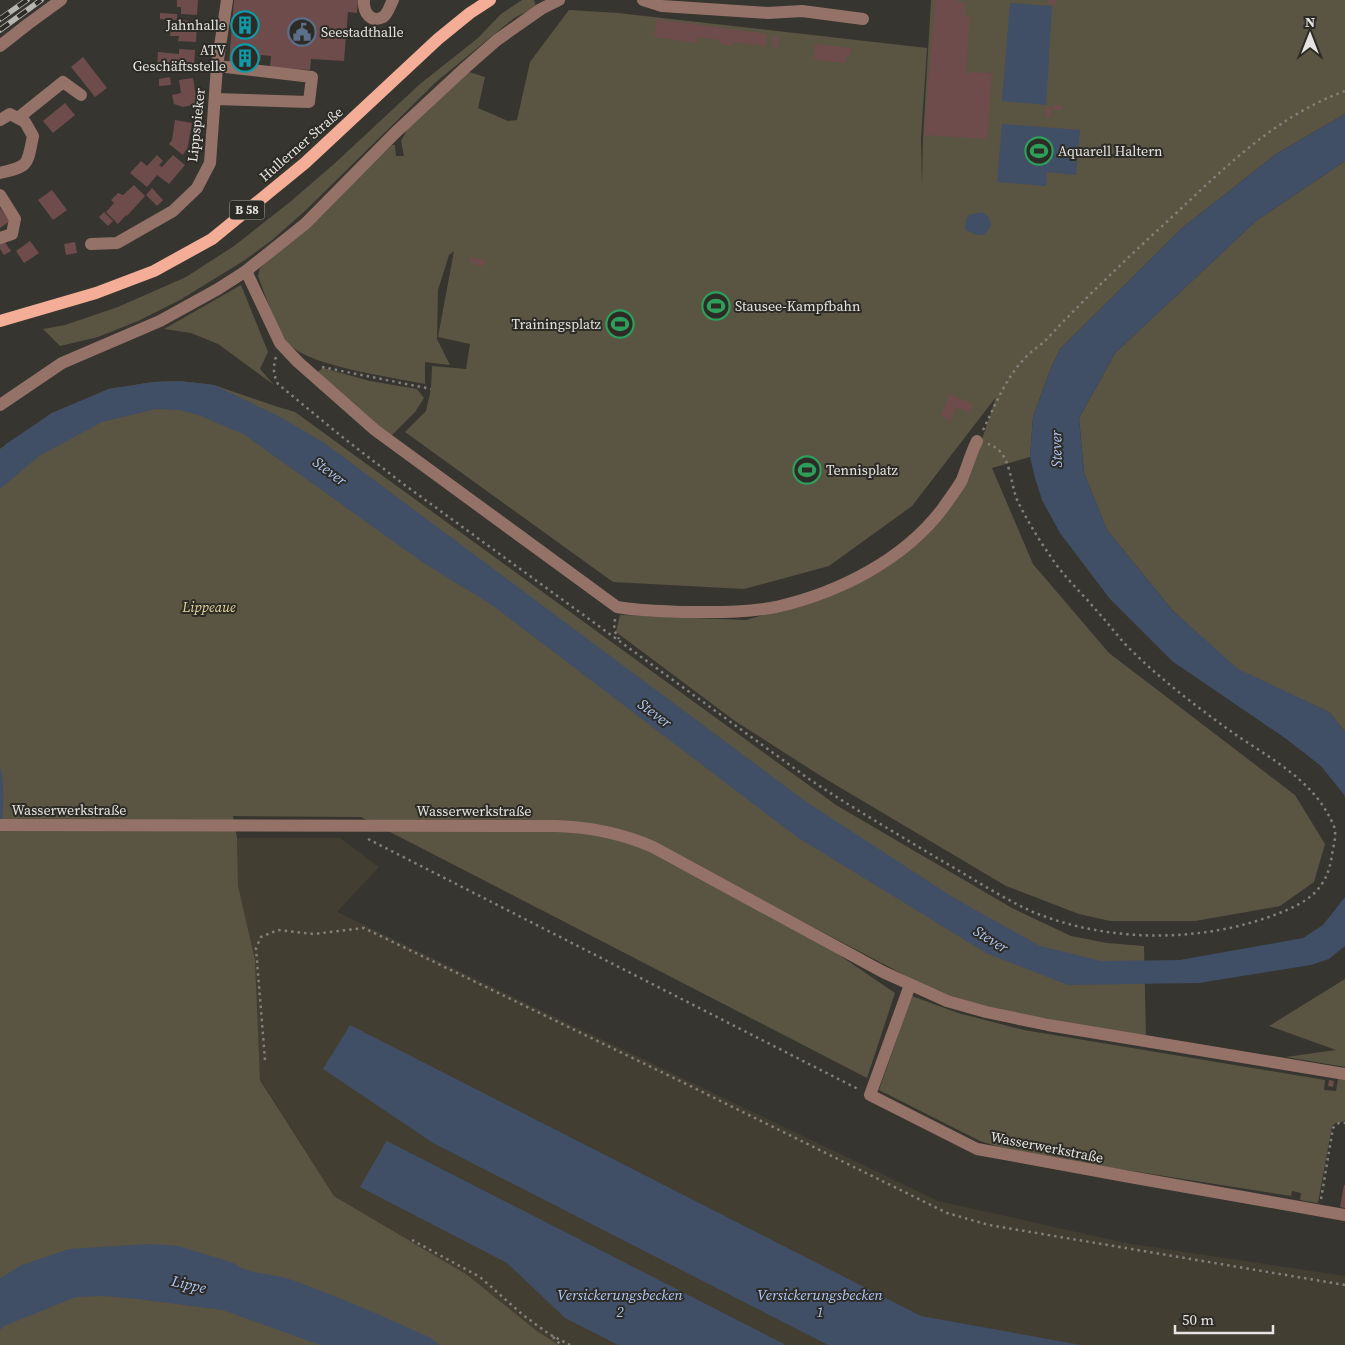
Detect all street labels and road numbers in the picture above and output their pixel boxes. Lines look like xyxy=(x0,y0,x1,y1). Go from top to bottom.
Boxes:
street label: Lippspieker xyxy=(182,87,210,163)
street label: Hullerner Straße xyxy=(255,102,347,186)
road number: B 58 xyxy=(230,200,264,220)
street label: Wasserwerkstraße xyxy=(12,800,126,820)
street label: Wasserwerkstraße xyxy=(417,801,531,821)
street label: Wasserwerkstraße xyxy=(989,1126,1105,1168)

